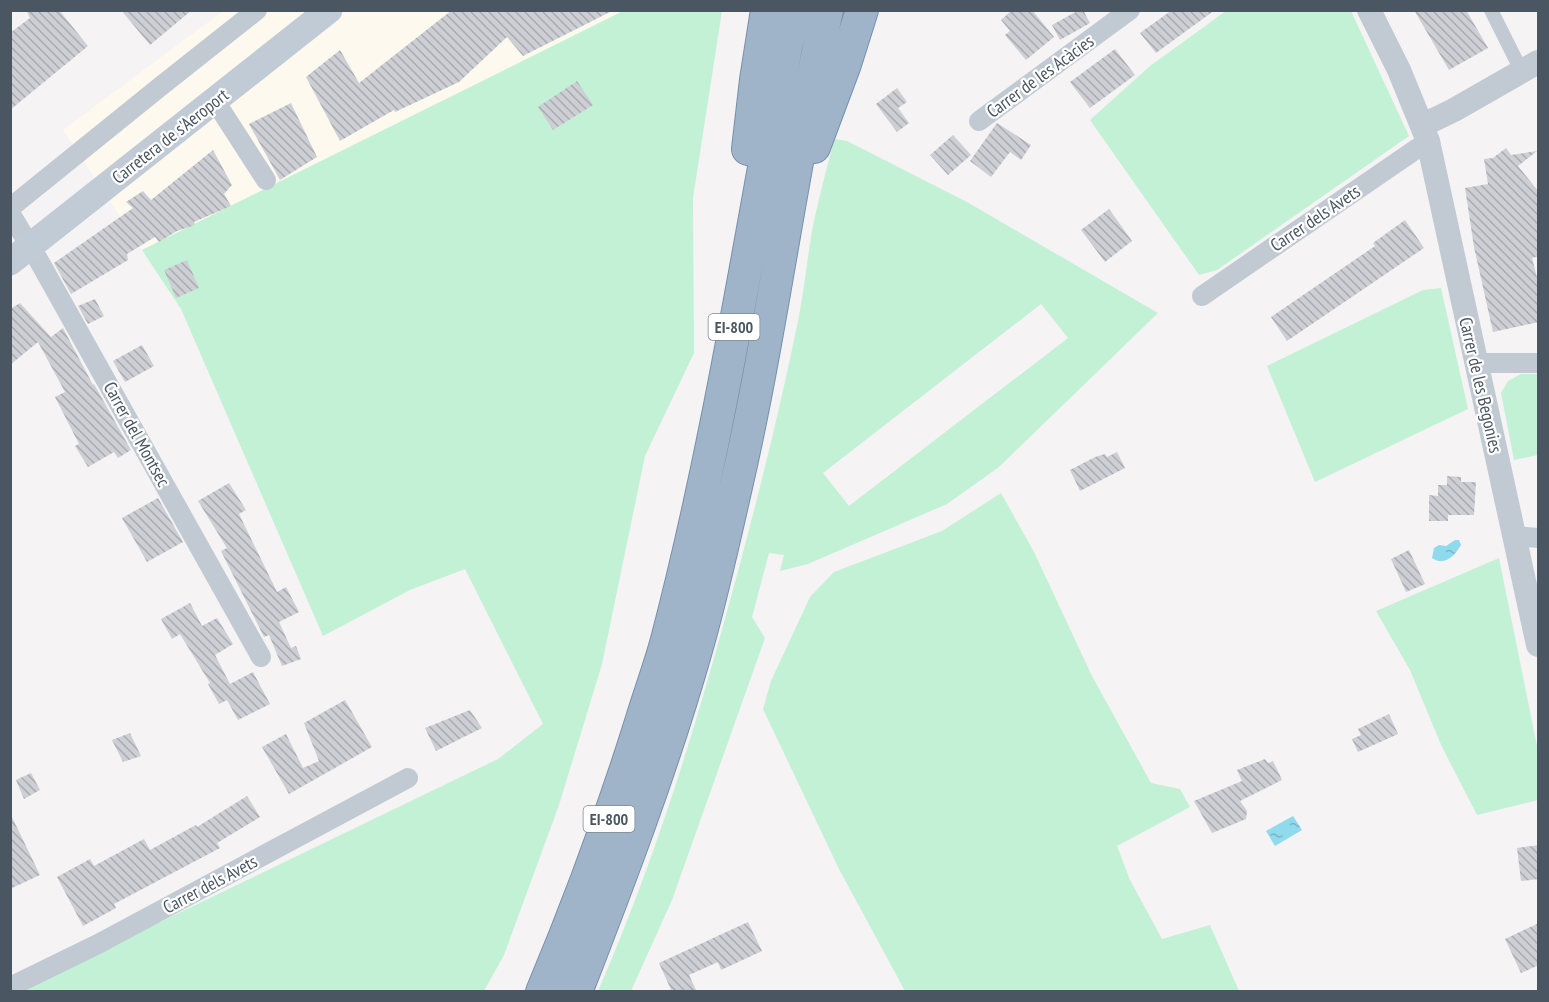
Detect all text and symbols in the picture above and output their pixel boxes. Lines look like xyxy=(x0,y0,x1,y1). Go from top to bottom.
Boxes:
street label: Carrer de les Acàcies xyxy=(982,29,1098,123)
street label: Carretera de s'Aeroport xyxy=(107,83,233,189)
street label: Carrer dels Avets xyxy=(1266,180,1364,256)
road number: EI-800 xyxy=(708,314,760,340)
street label: Carrer de les Begonies xyxy=(1454,315,1508,455)
street label: Carrer del Montsec xyxy=(99,378,176,491)
road number: EI-800 xyxy=(584,806,634,832)
street label: Carrer dels Avets xyxy=(159,850,261,918)

